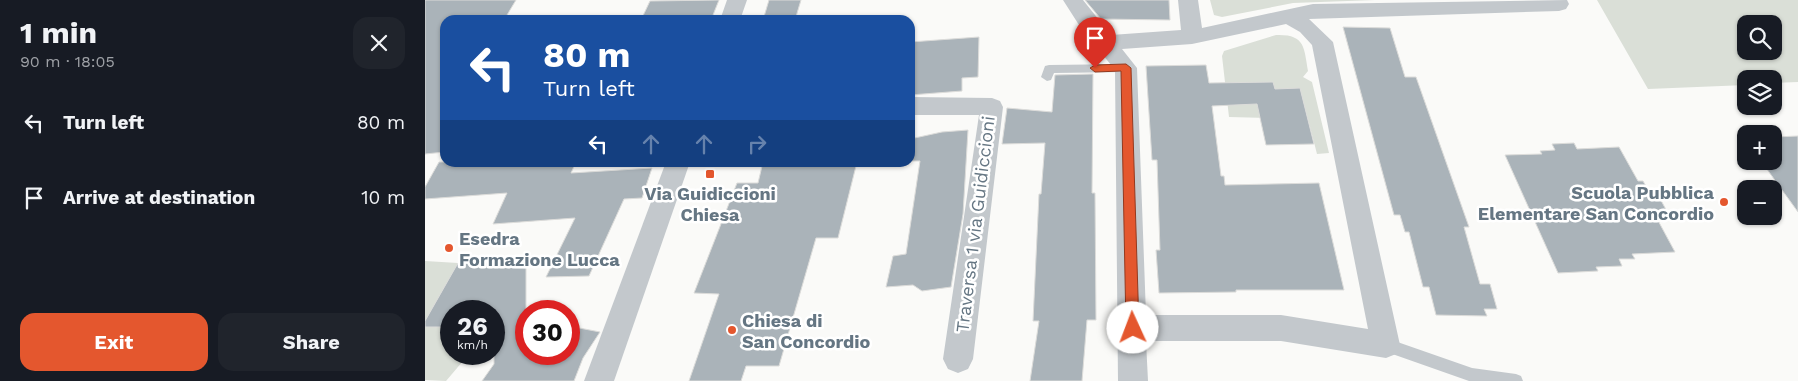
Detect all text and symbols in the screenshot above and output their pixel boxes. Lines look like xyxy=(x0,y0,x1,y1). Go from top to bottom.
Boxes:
text: 1 min xyxy=(20,15,97,50)
map controls xyxy=(1737,15,1782,225)
button: search xyxy=(1737,15,1782,60)
button: close xyxy=(353,17,405,69)
pin xyxy=(1074,17,1116,68)
icon: arrive xyxy=(1081,24,1109,52)
text: 80 m xyxy=(543,34,630,76)
icon: left xyxy=(460,35,525,100)
text: 90 m · 18:05 xyxy=(20,52,115,71)
button: layers xyxy=(1737,70,1782,115)
text: Turn left xyxy=(543,76,635,101)
icon: left xyxy=(20,109,48,137)
text: Turn left xyxy=(63,111,144,134)
text: 80 m xyxy=(357,111,405,134)
street label: Traversa 1 via Guidiccioni xyxy=(951,115,999,333)
button: + xyxy=(1737,125,1782,170)
icon: left xyxy=(584,130,612,158)
icon: ahead xyxy=(637,130,665,158)
icon: ahead xyxy=(690,130,718,158)
icon: right xyxy=(743,130,771,158)
marker: Via Guidiccioni Chiesa xyxy=(704,168,716,180)
button: − xyxy=(1737,180,1782,225)
place label: Scuola Pubblica Elementare San Concordio xyxy=(1478,182,1715,224)
place label: Via Guidiccioni Chiesa xyxy=(644,183,776,225)
icon: arrive xyxy=(20,184,48,212)
text: Arrive at destination xyxy=(63,186,255,209)
text: 10 m xyxy=(361,186,405,209)
marker: Scuola Pubblica Elementare San Concordio xyxy=(1718,196,1730,208)
place label: Esedra Formazione Lucca xyxy=(459,228,620,270)
marker: Esedra Formazione Lucca xyxy=(443,242,455,254)
speed limit sign: 30 xyxy=(515,300,580,365)
position arrow xyxy=(1106,301,1158,353)
place label: Chiesa di San Concordio xyxy=(742,310,871,352)
text: 26 xyxy=(457,312,488,341)
button: Exit xyxy=(20,313,208,371)
button: Share xyxy=(218,313,405,371)
marker: Chiesa di San Concordio xyxy=(726,324,738,336)
text: km/h xyxy=(457,338,488,352)

